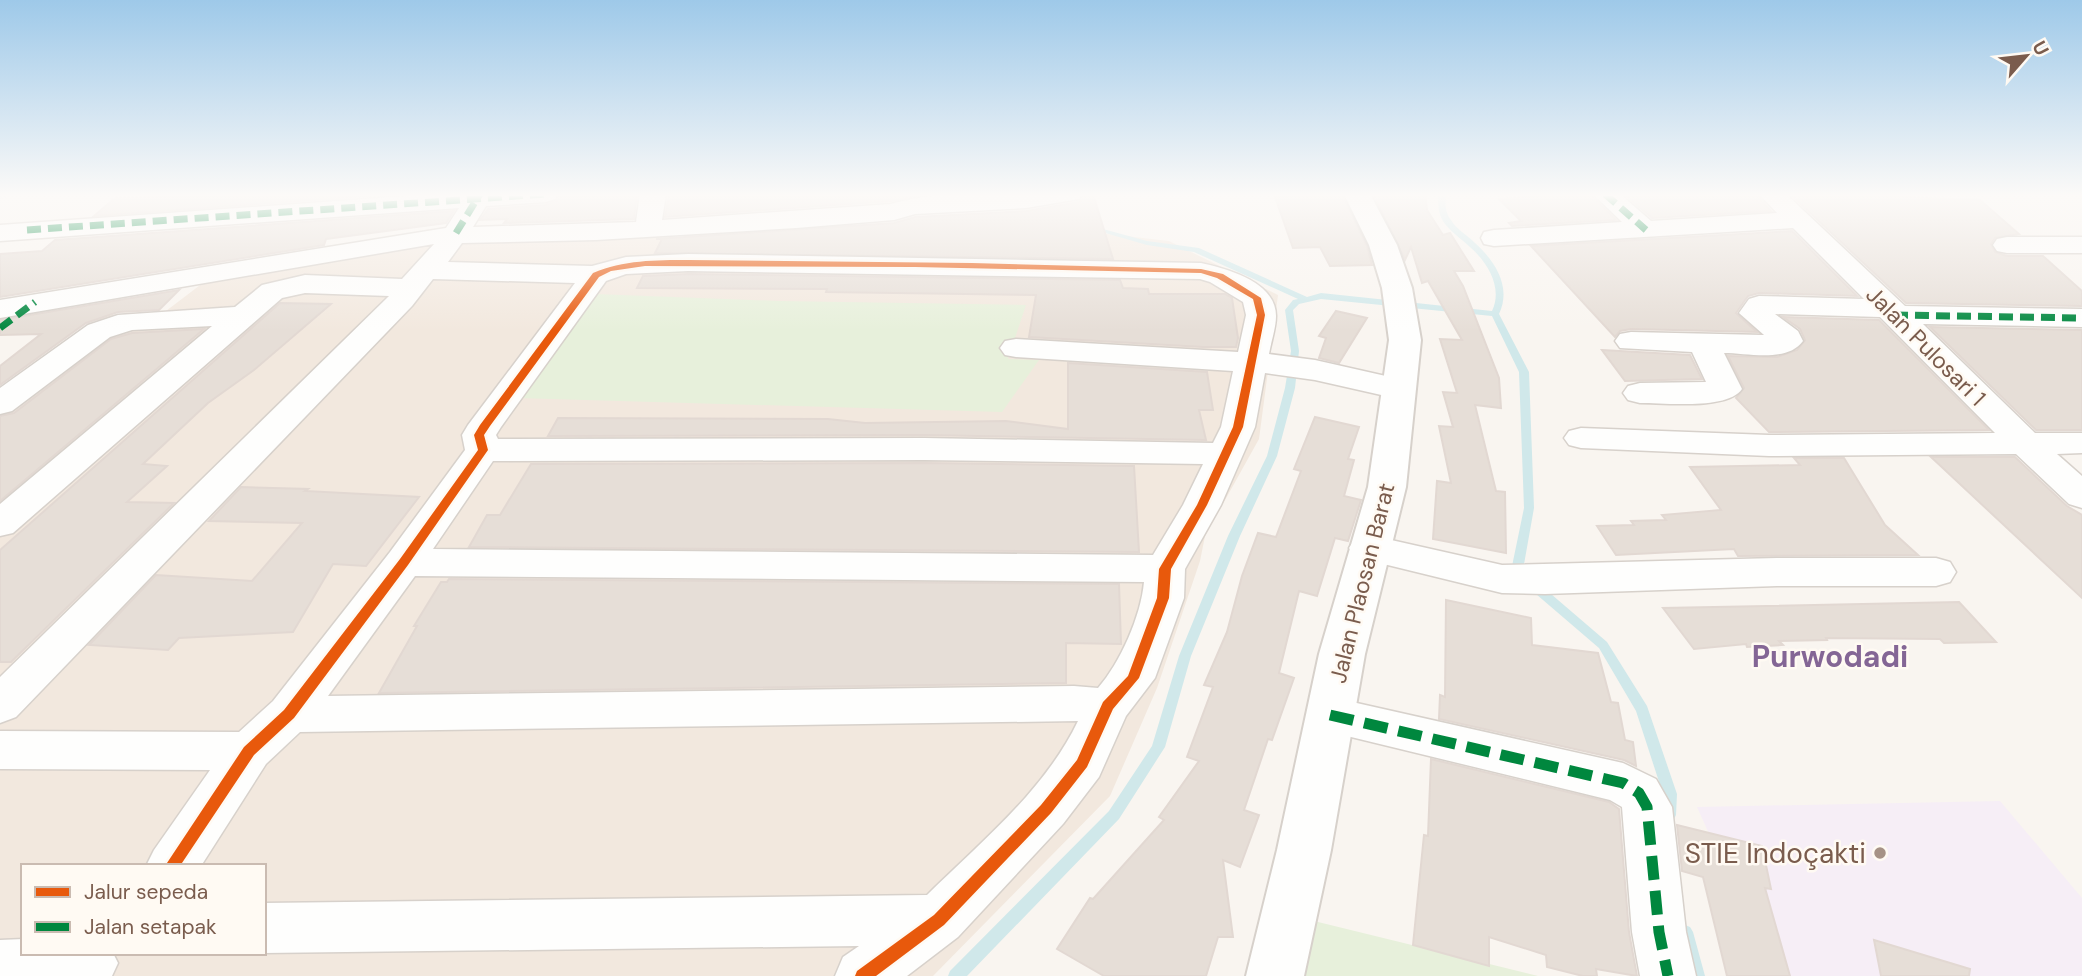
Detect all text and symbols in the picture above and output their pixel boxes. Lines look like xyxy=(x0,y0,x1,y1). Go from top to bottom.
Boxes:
north arrow xyxy=(1991,21,2061,91)
text: U xyxy=(2026,37,2055,60)
street label: Jalan Pulosari 1 xyxy=(1860,280,1992,412)
street label: Jalan Plaosan Barat xyxy=(1323,480,1401,686)
district label: Purwodadi xyxy=(1752,637,1908,676)
place label: STIE Indoçakti xyxy=(1685,835,1866,872)
marker: STIE Indoçakti xyxy=(1872,845,1888,861)
legend xyxy=(21,864,266,955)
text: Jalur sepeda xyxy=(84,878,208,906)
text: Jalan setapak xyxy=(84,913,217,941)

